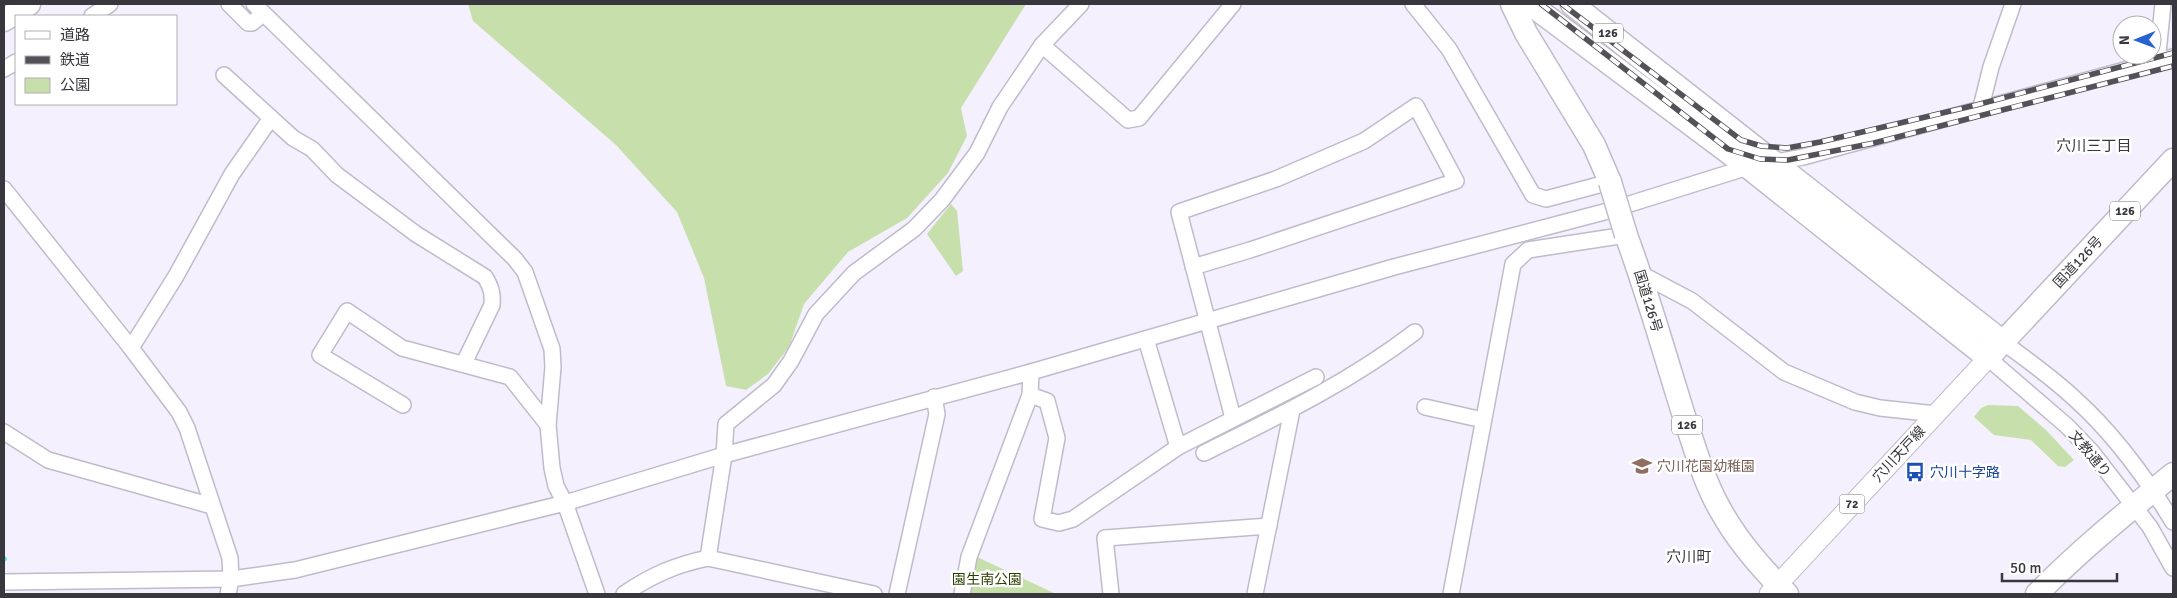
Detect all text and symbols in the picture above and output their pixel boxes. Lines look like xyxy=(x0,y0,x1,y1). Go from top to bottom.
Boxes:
legend xyxy=(15,15,178,105)
north arrow xyxy=(2112,15,2162,65)
road number: 126 xyxy=(1593,23,1623,42)
text: 道路 xyxy=(60,26,90,44)
text: N xyxy=(2116,35,2133,45)
text: 鉄道 xyxy=(60,51,90,69)
text: 公園 xyxy=(60,76,90,94)
district label: 穴川三丁目 xyxy=(2056,137,2132,155)
road number: 126 xyxy=(2110,202,2140,220)
street label: 国道126号 xyxy=(2050,233,2106,291)
street label: 国道126号 xyxy=(1630,268,1666,334)
road number: 126 xyxy=(1672,416,1702,434)
street label: 穴川天戸線 xyxy=(1869,423,1929,485)
street label: 文教通り xyxy=(2065,427,2115,481)
school or university icon: 穴川花園幼稚園 xyxy=(1631,455,1653,477)
place label: 穴川花園幼稚園 xyxy=(1657,458,1755,475)
bus stop icon: 穴川十字路 xyxy=(1904,461,1926,483)
place label: 穴川十字路 xyxy=(1930,464,2000,481)
road number: 72 xyxy=(1840,494,1864,514)
district label: 穴川町 xyxy=(1666,548,1712,566)
scale bar xyxy=(2002,550,2117,582)
text: 50 m xyxy=(2010,559,2041,577)
park label: 園生南公園 xyxy=(952,571,1022,588)

